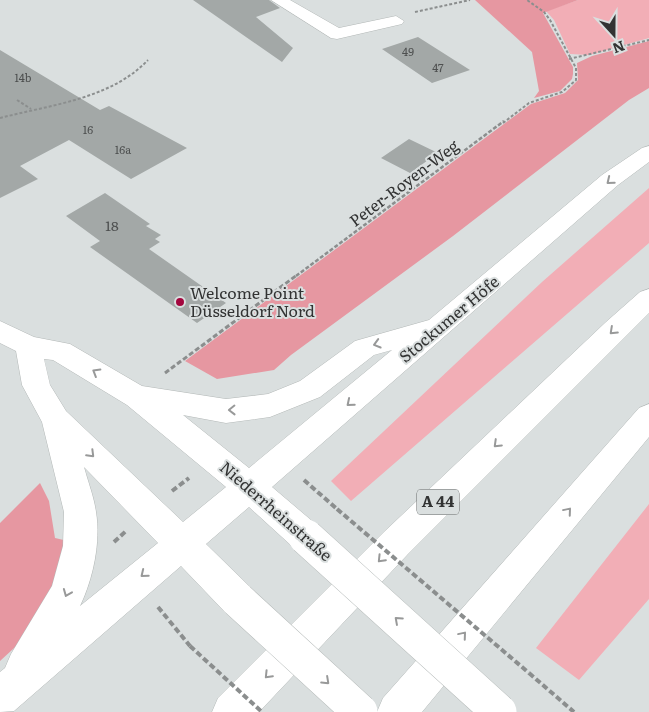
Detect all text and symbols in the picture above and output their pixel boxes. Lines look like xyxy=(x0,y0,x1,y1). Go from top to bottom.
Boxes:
north arrow xyxy=(589,10,639,60)
text: N xyxy=(610,37,628,60)
house number: 49 xyxy=(402,43,414,59)
house number: 47 xyxy=(432,59,444,75)
house number: 14b xyxy=(15,69,32,85)
house number: 16 xyxy=(83,121,93,137)
street label: Peter-Royen-Weg xyxy=(344,133,463,231)
house number: 16a xyxy=(115,141,131,157)
one-way arrow xyxy=(607,176,616,184)
house number: 18 xyxy=(105,215,119,235)
street label: Stockumer Höfe xyxy=(393,269,504,367)
place label: Welcome Point Düsseldorf Nord xyxy=(190,280,315,322)
marker: Welcome Point Düsseldorf Nord xyxy=(174,296,186,308)
one-way arrow xyxy=(609,325,618,334)
one-way arrow xyxy=(373,339,382,349)
one-way arrow xyxy=(92,368,101,378)
one-way arrow xyxy=(347,397,356,406)
one-way arrow xyxy=(228,405,236,415)
one-way arrow xyxy=(493,439,502,448)
one-way arrow xyxy=(85,448,94,457)
street label: Niederrheinstraße xyxy=(215,455,338,566)
road number: A 44 xyxy=(417,490,459,514)
one-way arrow xyxy=(563,508,571,517)
one-way arrow xyxy=(378,553,387,562)
one-way arrow xyxy=(141,569,150,577)
one-way arrow xyxy=(63,588,73,597)
one-way arrow xyxy=(395,617,404,626)
one-way arrow xyxy=(457,632,466,641)
one-way arrow xyxy=(265,669,274,678)
one-way arrow xyxy=(320,675,329,684)

